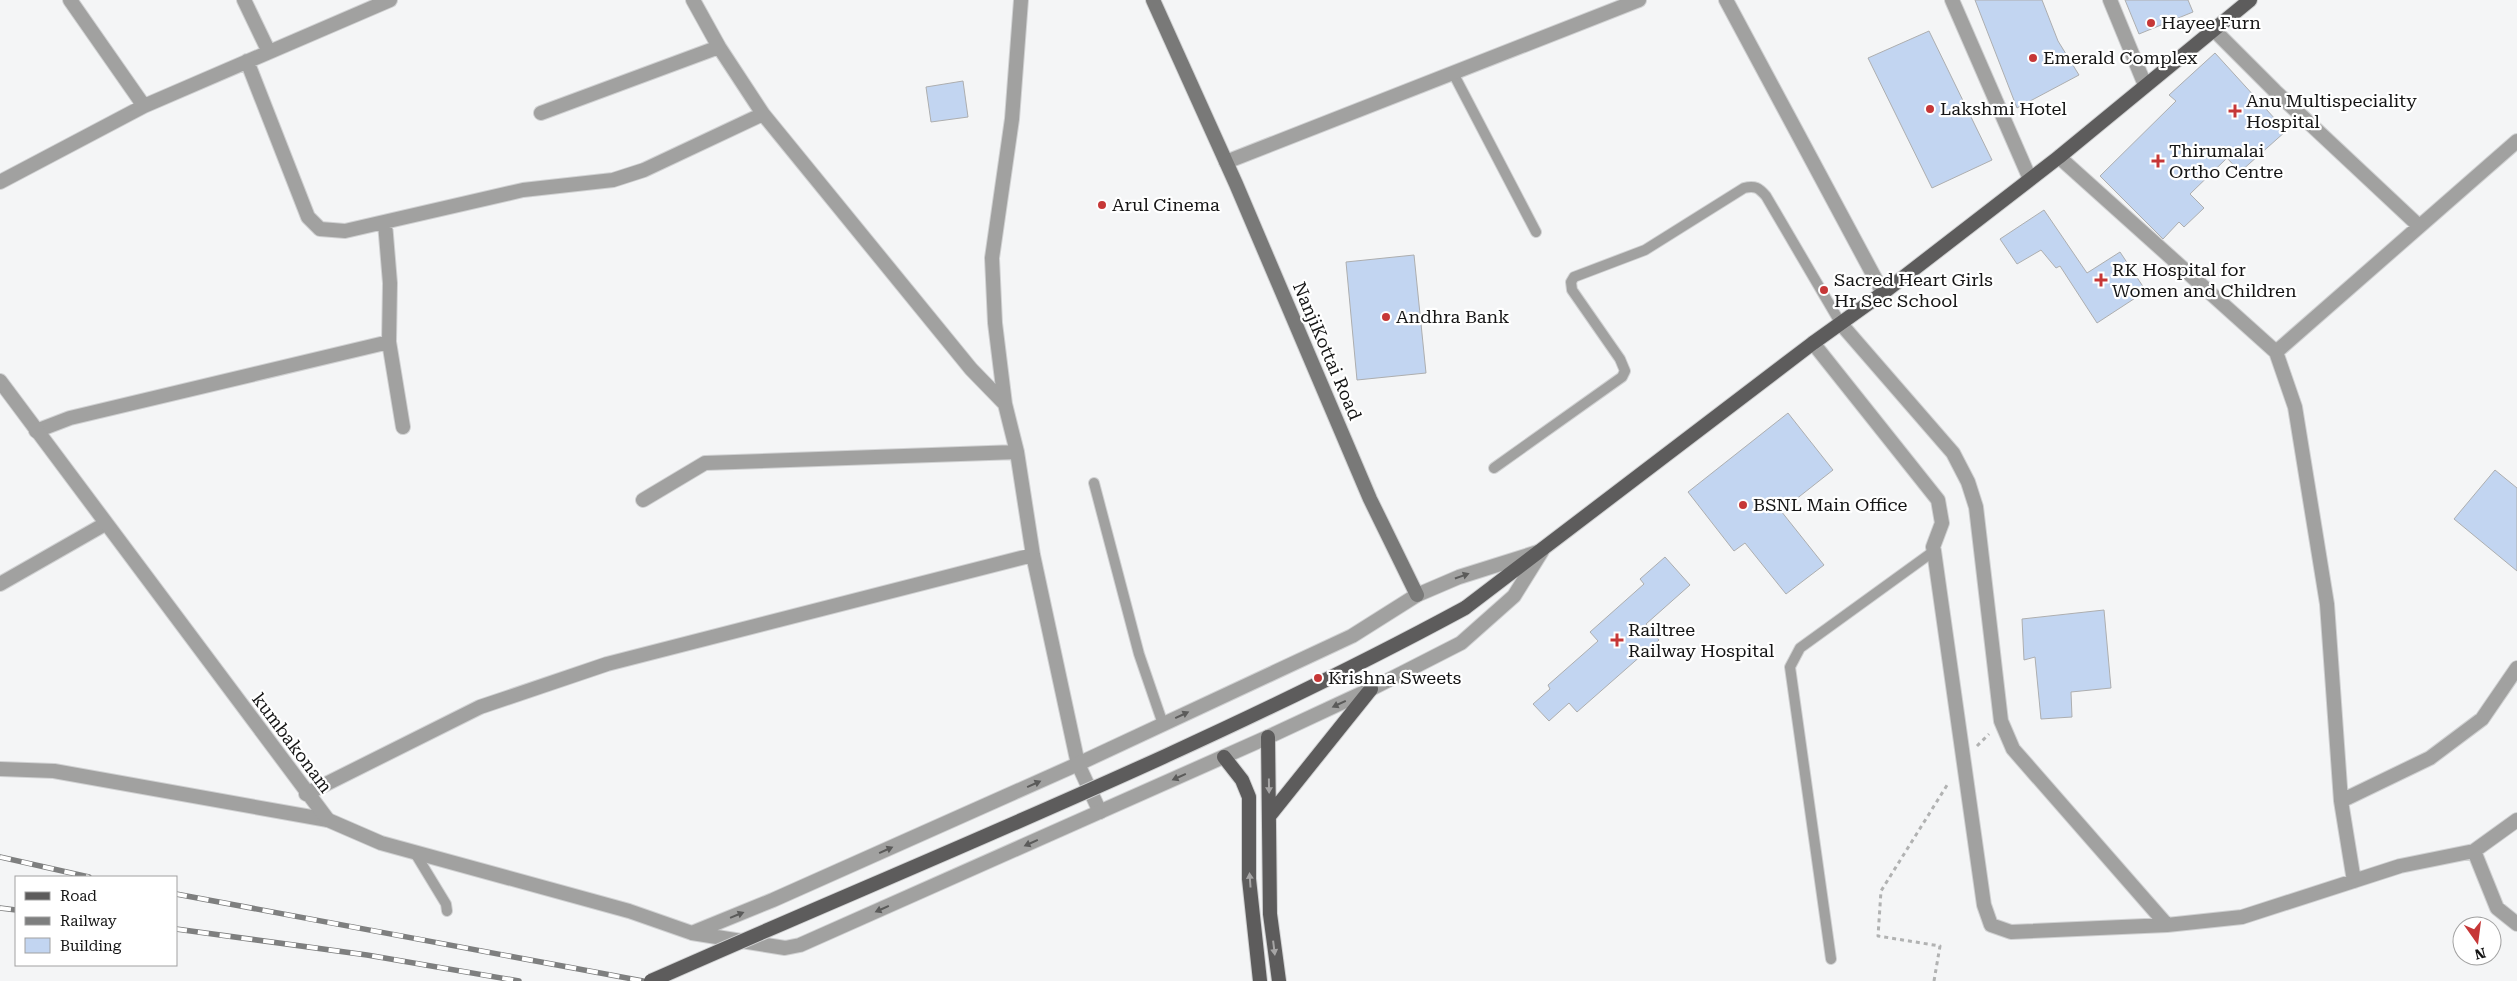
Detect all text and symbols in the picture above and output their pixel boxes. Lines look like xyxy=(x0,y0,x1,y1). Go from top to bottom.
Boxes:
place label: Hayee Furn xyxy=(2161,12,2261,33)
marker: Hayee Furn xyxy=(2145,17,2157,29)
place label: Emerald Complex xyxy=(2043,47,2198,68)
marker: Emerald Complex xyxy=(2027,52,2039,64)
place label: Anu Multispeciality Hospital xyxy=(2246,90,2417,132)
place label: Lakshmi Hotel xyxy=(1940,98,2067,119)
marker: Lakshmi Hotel xyxy=(1924,103,1936,115)
marker: Anu Multispeciality Hospital xyxy=(2228,104,2242,118)
place label: Thirumalai Ortho Centre xyxy=(2169,140,2283,182)
marker: Thirumalai Ortho Centre xyxy=(2151,154,2165,168)
place label: Arul Cinema xyxy=(1112,194,1220,215)
marker: Arul Cinema xyxy=(1096,199,1108,211)
place label: RK Hospital for Women and Children xyxy=(2112,259,2297,301)
place label: Sacred Heart Girls Hr Sec School xyxy=(1834,269,1993,311)
marker: RK Hospital for Women and Children xyxy=(2094,273,2108,287)
street label: NanjiKottai Road xyxy=(1289,278,1366,424)
marker: Sacred Heart Girls Hr Sec School xyxy=(1818,284,1830,296)
place label: Andhra Bank xyxy=(1396,306,1509,327)
marker: Andhra Bank xyxy=(1380,311,1392,323)
place label: BSNL Main Office xyxy=(1753,494,1907,515)
marker: BSNL Main Office xyxy=(1737,499,1749,511)
one-way arrow xyxy=(1455,572,1470,580)
place label: Railtree Railway Hospital xyxy=(1628,619,1775,661)
marker: Railtree Railway Hospital xyxy=(1610,633,1624,647)
place label: Krishna Sweets xyxy=(1328,667,1461,688)
marker: Krishna Sweets xyxy=(1312,672,1324,684)
street label: kumbakonam xyxy=(248,689,337,797)
one-way arrow xyxy=(1332,700,1347,708)
one-way arrow xyxy=(1175,711,1189,719)
one-way arrow xyxy=(1172,774,1186,782)
one-way arrow xyxy=(1265,778,1273,794)
one-way arrow xyxy=(1027,779,1041,787)
one-way arrow xyxy=(1024,840,1038,848)
one-way arrow xyxy=(879,845,893,853)
one-way arrow xyxy=(1245,872,1253,888)
legend xyxy=(15,876,178,966)
text: Road xyxy=(60,887,97,905)
one-way arrow xyxy=(875,905,889,913)
one-way arrow xyxy=(730,910,744,918)
text: Railway xyxy=(60,912,117,930)
north arrow xyxy=(2452,916,2502,966)
text: Building xyxy=(60,937,122,955)
one-way arrow xyxy=(1270,941,1278,957)
text: N xyxy=(2473,945,2487,963)

